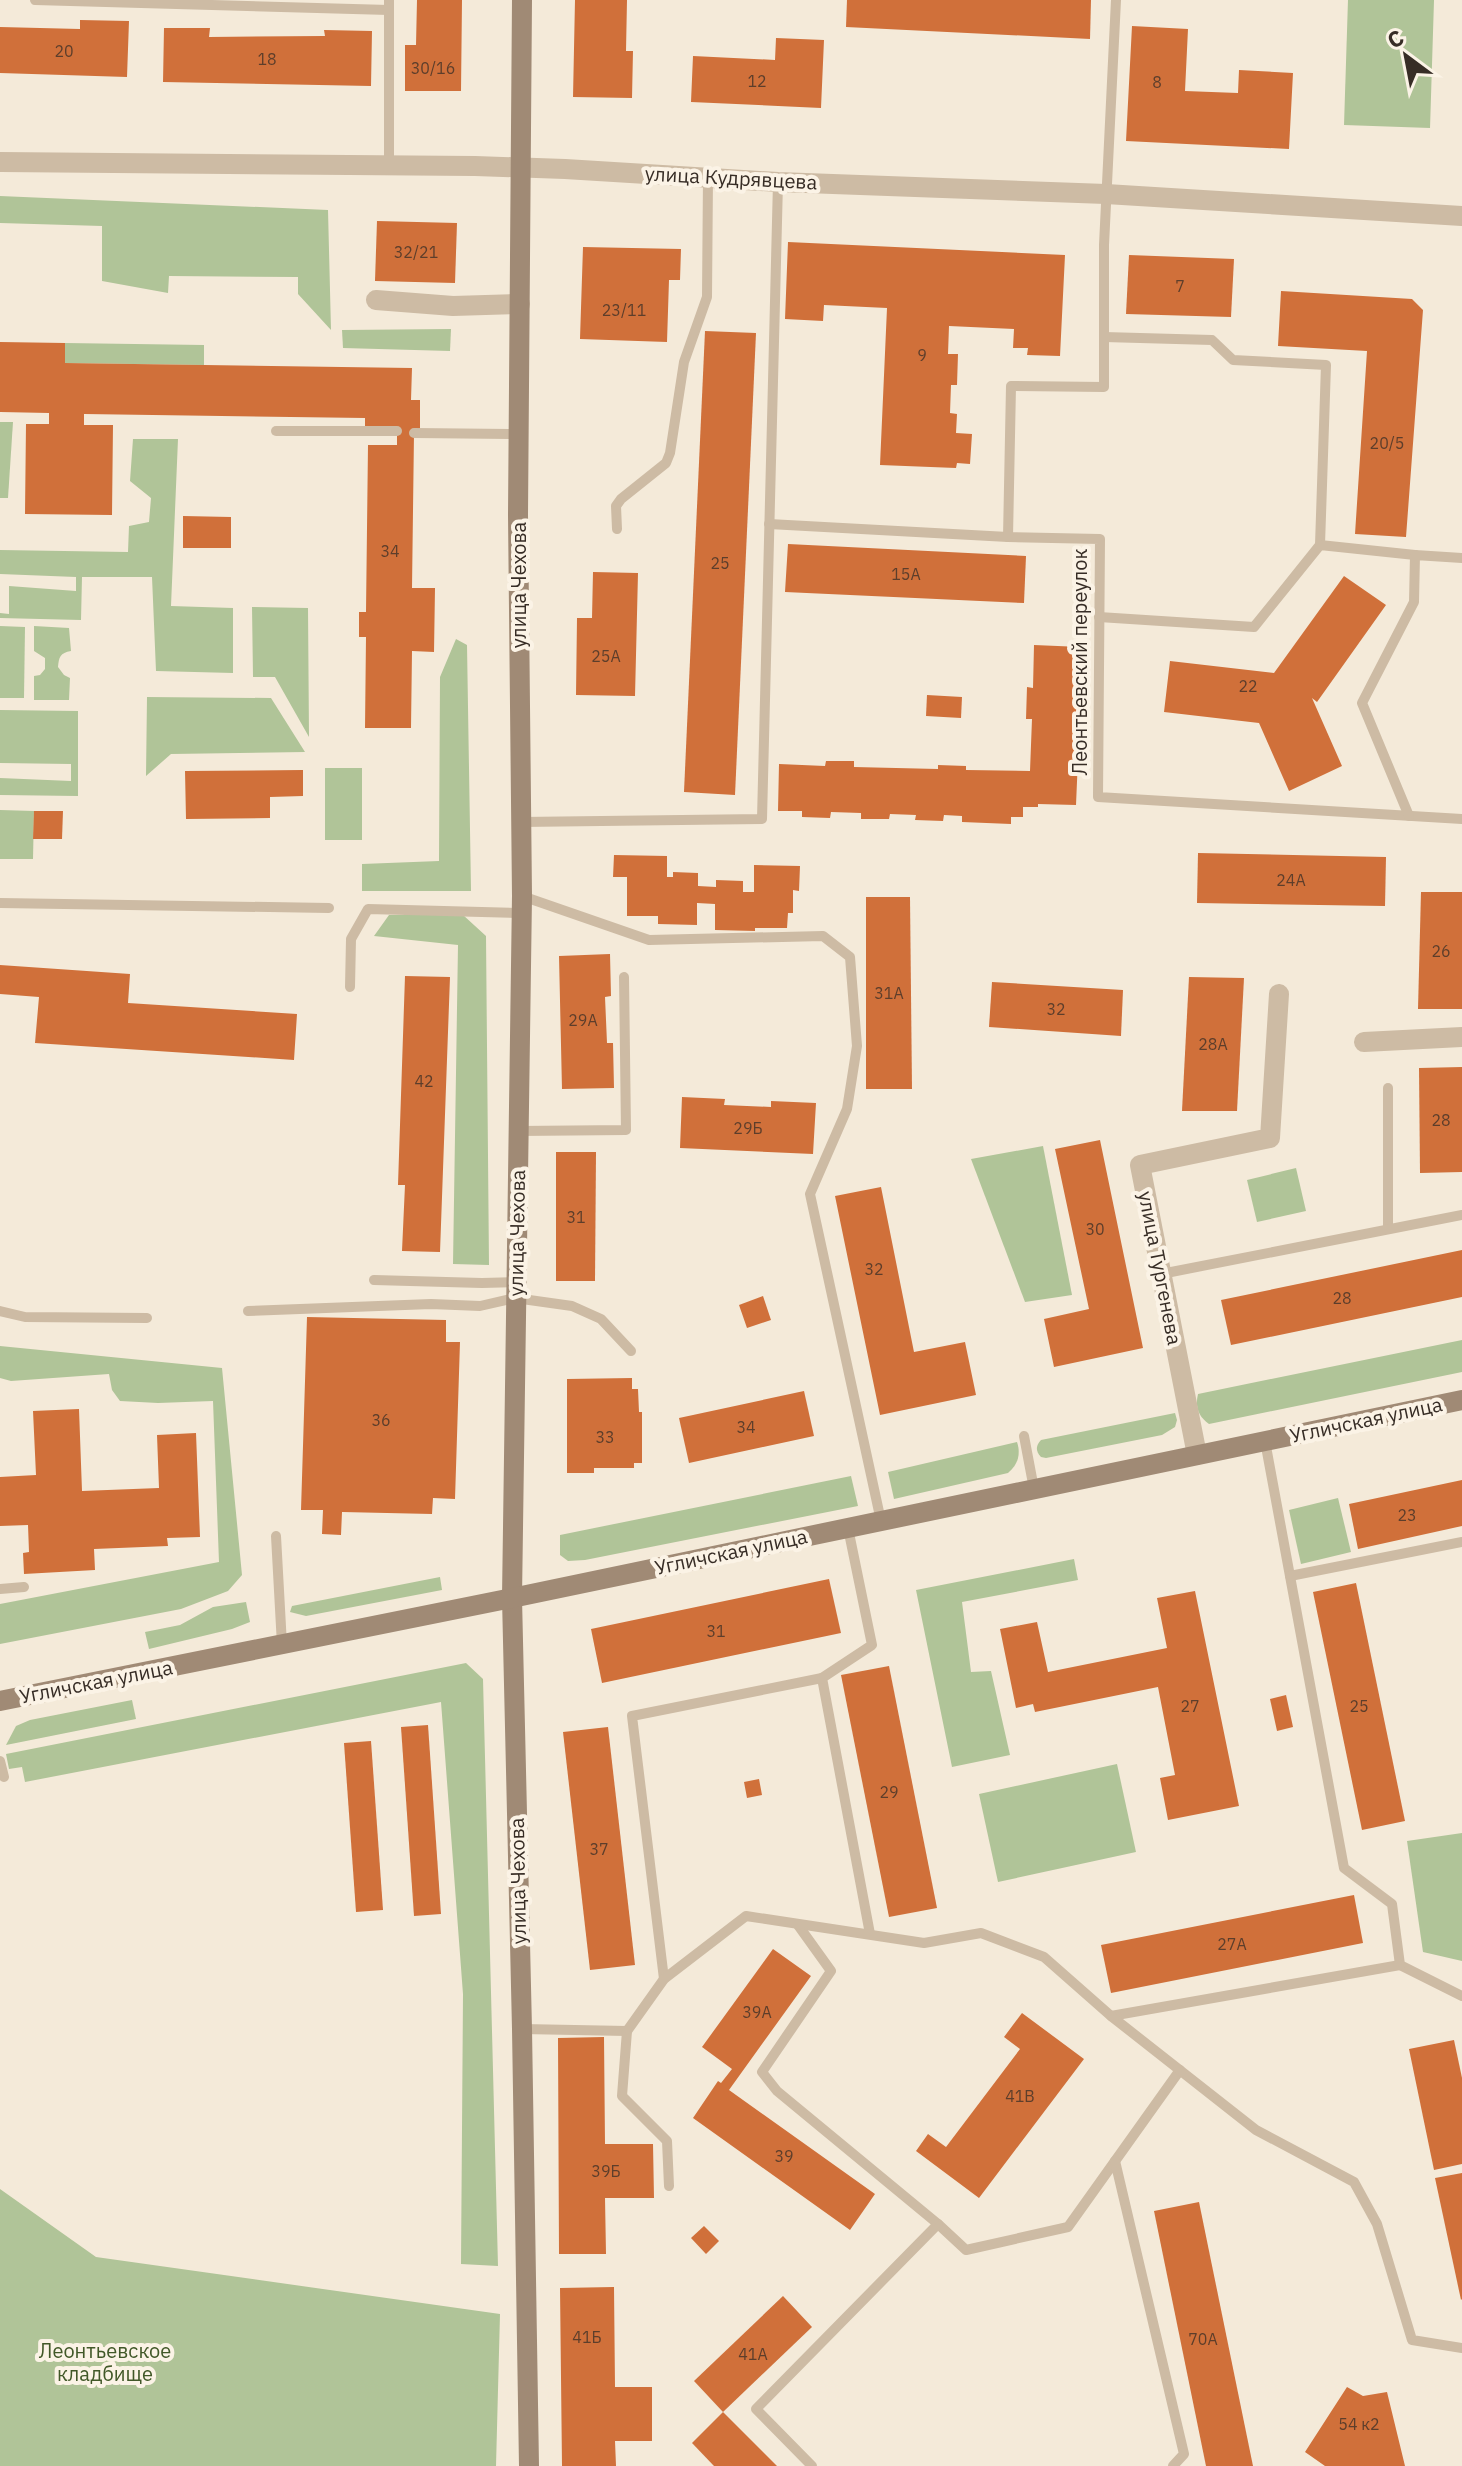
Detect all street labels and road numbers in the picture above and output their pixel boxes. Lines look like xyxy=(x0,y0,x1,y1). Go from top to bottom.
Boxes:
street label: улица Кудрявцева xyxy=(644,160,818,196)
street label: улица Чехова xyxy=(505,521,532,648)
street label: Леонтьевский переулок xyxy=(1066,549,1093,775)
street label: улица Чехова xyxy=(502,1169,531,1297)
street label: улица Тургенева xyxy=(1132,1189,1189,1347)
street label: Угличская улица xyxy=(1287,1390,1445,1449)
street label: Угличская улица xyxy=(652,1522,810,1581)
street label: Угличская улица xyxy=(17,1653,175,1710)
street label: улица Чехова xyxy=(503,1817,532,1945)

